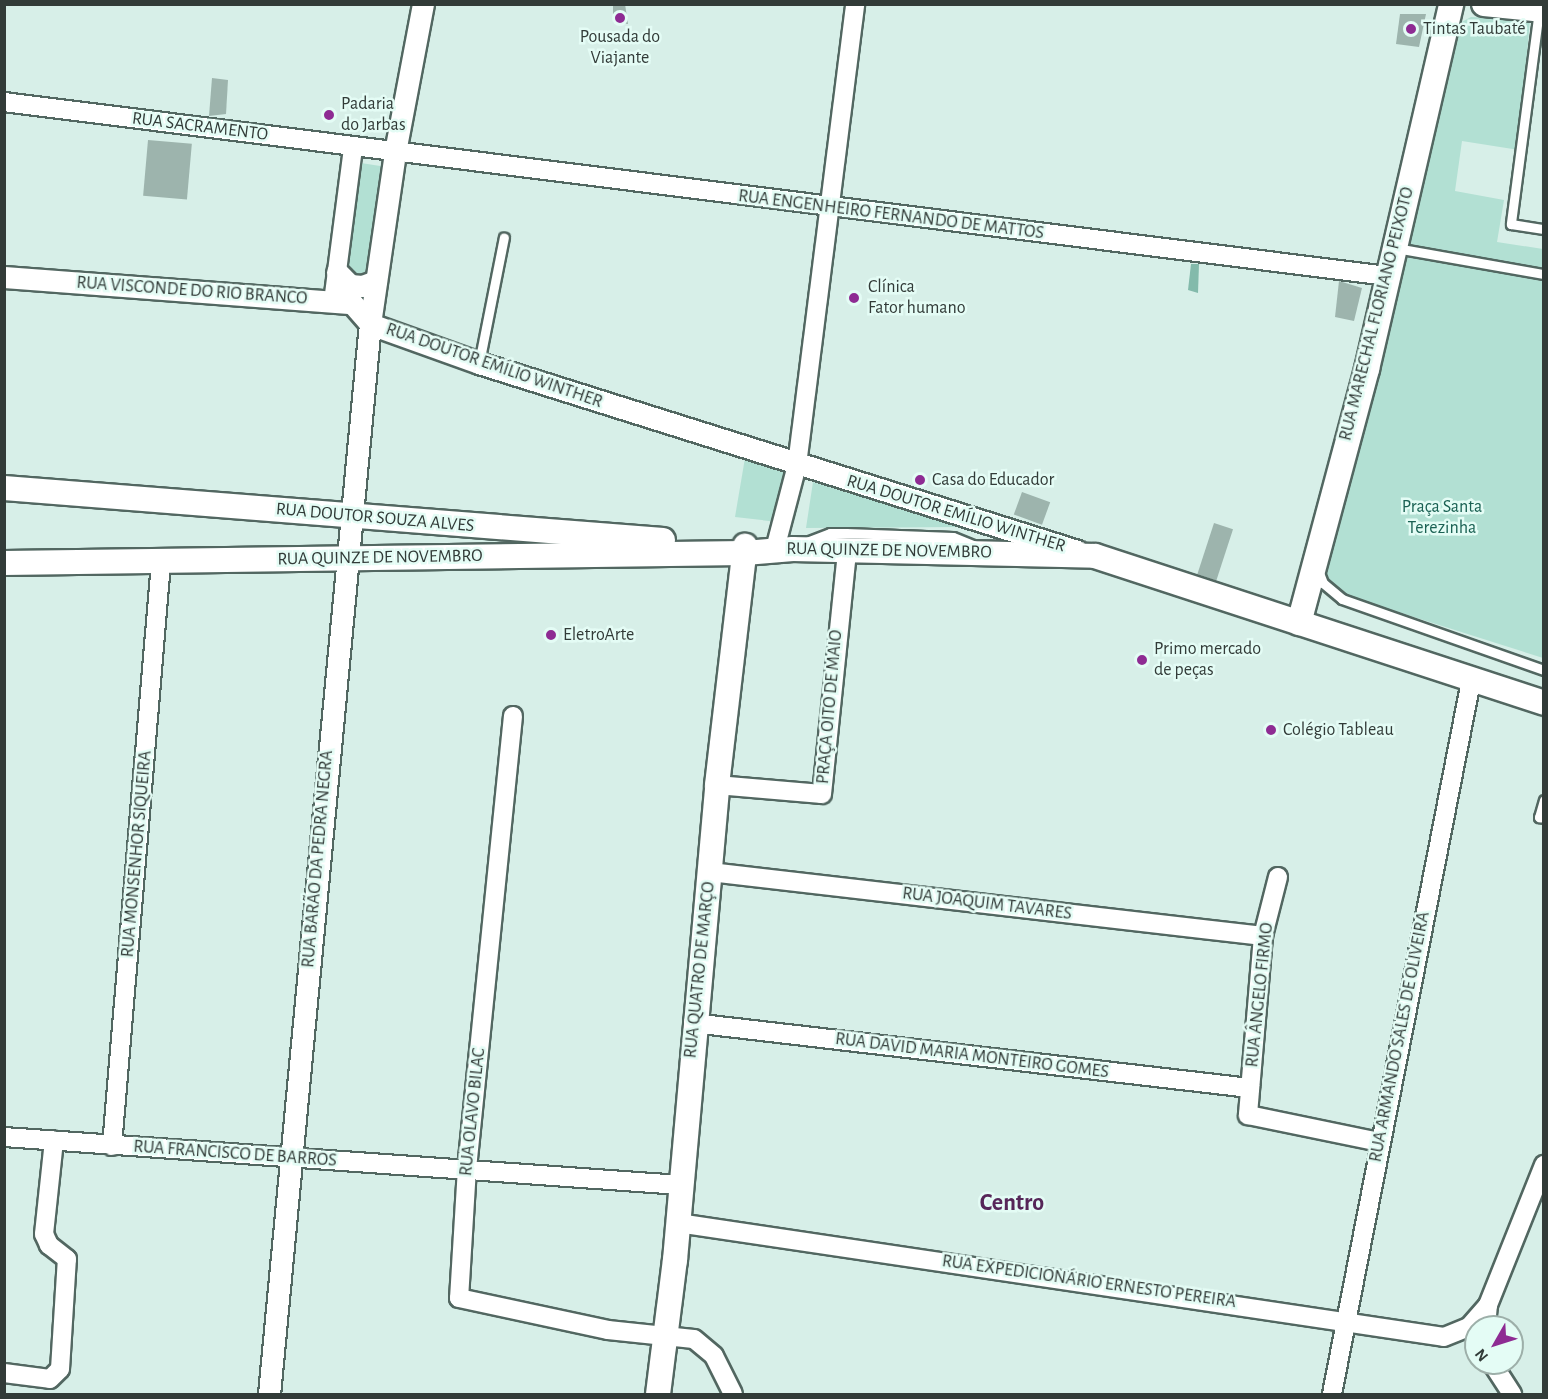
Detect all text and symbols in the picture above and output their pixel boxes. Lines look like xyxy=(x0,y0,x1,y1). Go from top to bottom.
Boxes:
marker: Pousada do Viajante xyxy=(613,11,627,25)
place label: Tintas Taubaté xyxy=(1423,18,1526,40)
marker: Tintas Taubaté xyxy=(1404,22,1418,36)
place label: Pousada do Viajante xyxy=(580,27,660,70)
place label: Padaria do Jarbas xyxy=(341,94,406,136)
street label: RUA SACRAMENTO xyxy=(131,108,269,146)
marker: Padaria do Jarbas xyxy=(322,108,336,122)
street label: RUA MARECHAL FLORIANO PEIXOTO xyxy=(1335,185,1419,443)
street label: RUA ENGENHEIRO FERNANDO DE MATTOS xyxy=(737,186,1045,244)
street label: RUA VISCONDE DO RIO BRANCO xyxy=(76,272,308,310)
place label: Clínica Fator humano xyxy=(868,277,966,320)
marker: Clínica Fator humano xyxy=(845,289,863,307)
street label: RUA DOUTOR EMÍLIO WINTHER xyxy=(383,319,605,413)
place label: Casa do Educador xyxy=(932,469,1054,491)
street label: RUA DOUTOR EMÍLIO WINTHER xyxy=(844,470,1068,558)
marker: Casa do Educador xyxy=(913,473,927,487)
park label: Praça Santa Terezinha xyxy=(1402,497,1482,540)
street label: RUA DOUTOR SOUZA ALVES xyxy=(275,499,475,537)
street label: RUA QUINZE DE NOVEMBRO xyxy=(786,538,992,564)
street label: RUA QUINZE DE NOVEMBRO xyxy=(277,545,483,571)
place label: EletroArte xyxy=(563,624,634,646)
marker: EletroArte xyxy=(544,628,558,642)
street label: PRAÇA OITO DE MAIO xyxy=(813,629,847,785)
place label: Primo mercado de peças xyxy=(1154,639,1261,682)
marker: Primo mercado de peças xyxy=(1135,653,1149,667)
place label: Colégio Tableau xyxy=(1283,719,1394,741)
marker: Colégio Tableau xyxy=(1264,723,1278,737)
street label: RUA BARÃO DA PEDRA NEGRA xyxy=(298,749,338,969)
street label: RUA MONSENHOR SIQUEIRA xyxy=(117,750,157,958)
street label: RUA QUATRO DE MARÇO xyxy=(680,881,720,1059)
street label: RUA JOAQUIM TAVARES xyxy=(901,883,1073,925)
street label: RUA ARMANDO SALES DE OLIVEIRA xyxy=(1365,910,1435,1164)
street label: RUA ÂNGELO FIRMO xyxy=(1242,922,1278,1068)
street label: RUA DAVID MARIA MONTEIRO GOMES xyxy=(834,1028,1110,1084)
street label: RUA OLAVO BILAC xyxy=(456,1047,490,1177)
street label: RUA FRANCISCO DE BARROS xyxy=(133,1136,337,1172)
district label: Centro xyxy=(980,1190,1044,1218)
street label: RUA EXPEDICIONÁRIO ERNESTO PEREIRA xyxy=(941,1251,1237,1313)
north arrow xyxy=(1464,1315,1524,1375)
text: N xyxy=(1472,1346,1491,1364)

